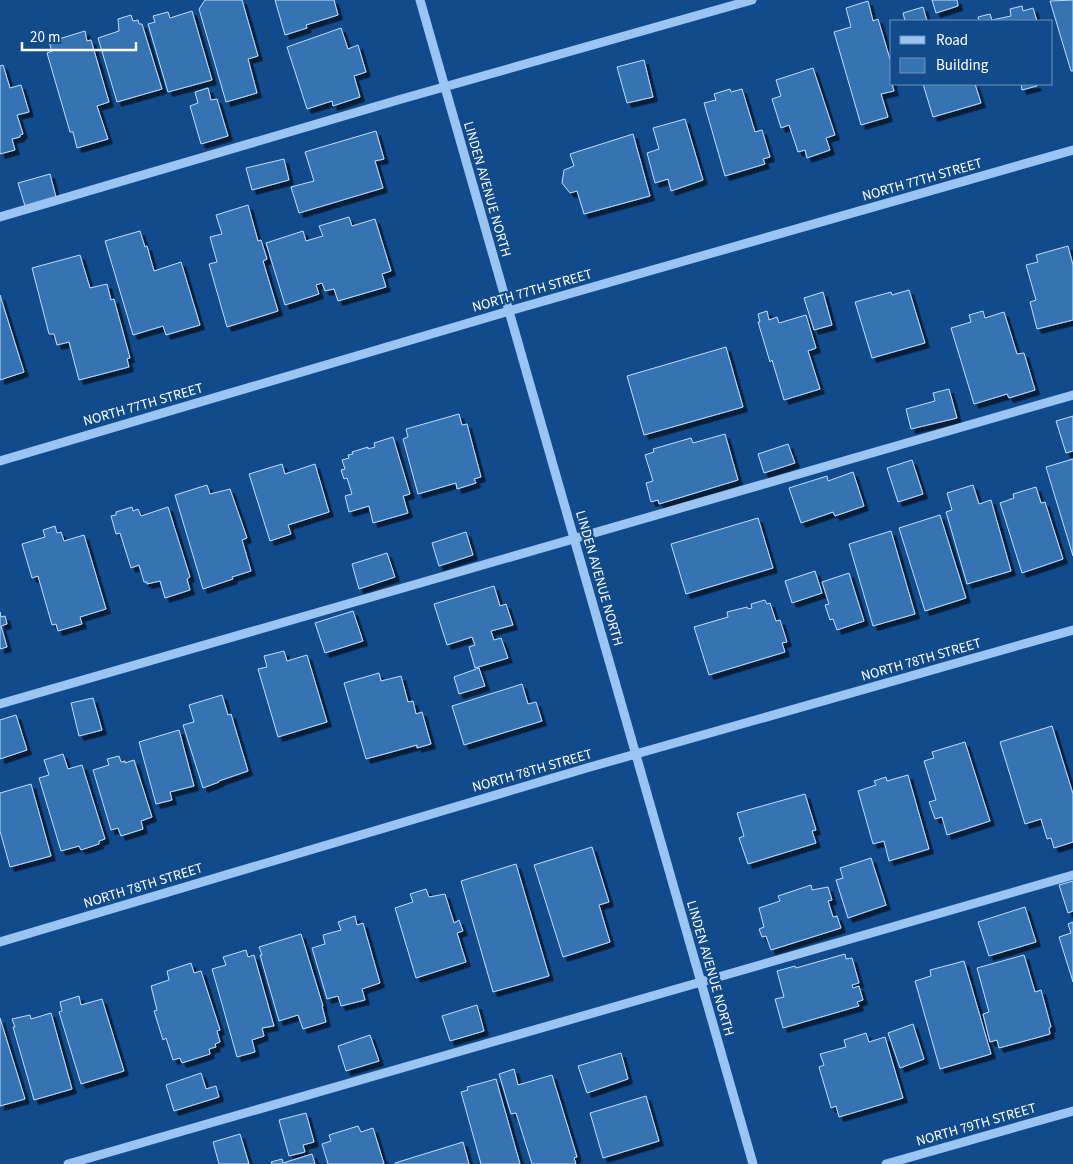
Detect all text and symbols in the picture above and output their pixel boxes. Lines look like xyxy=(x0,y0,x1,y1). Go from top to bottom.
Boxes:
scale bar xyxy=(22,20,136,52)
legend xyxy=(890,20,1053,85)
text: 20 m xyxy=(30,27,60,48)
text: Road xyxy=(936,30,968,51)
text: Building xyxy=(936,55,989,76)
street label: LINDEN AVENUE NORTH xyxy=(458,119,516,260)
street label: NORTH 77TH STREET xyxy=(860,153,985,207)
street label: NORTH 77TH STREET xyxy=(470,264,595,318)
street label: NORTH 77TH STREET xyxy=(81,378,206,432)
street label: LINDEN AVENUE NORTH xyxy=(570,508,628,649)
street label: NORTH 78TH STREET xyxy=(859,633,984,687)
street label: NORTH 78TH STREET xyxy=(470,744,595,798)
street label: NORTH 78TH STREET xyxy=(81,858,206,914)
street label: LINDEN AVENUE NORTH xyxy=(681,898,739,1039)
street label: NORTH 79TH STREET xyxy=(914,1098,1039,1152)

